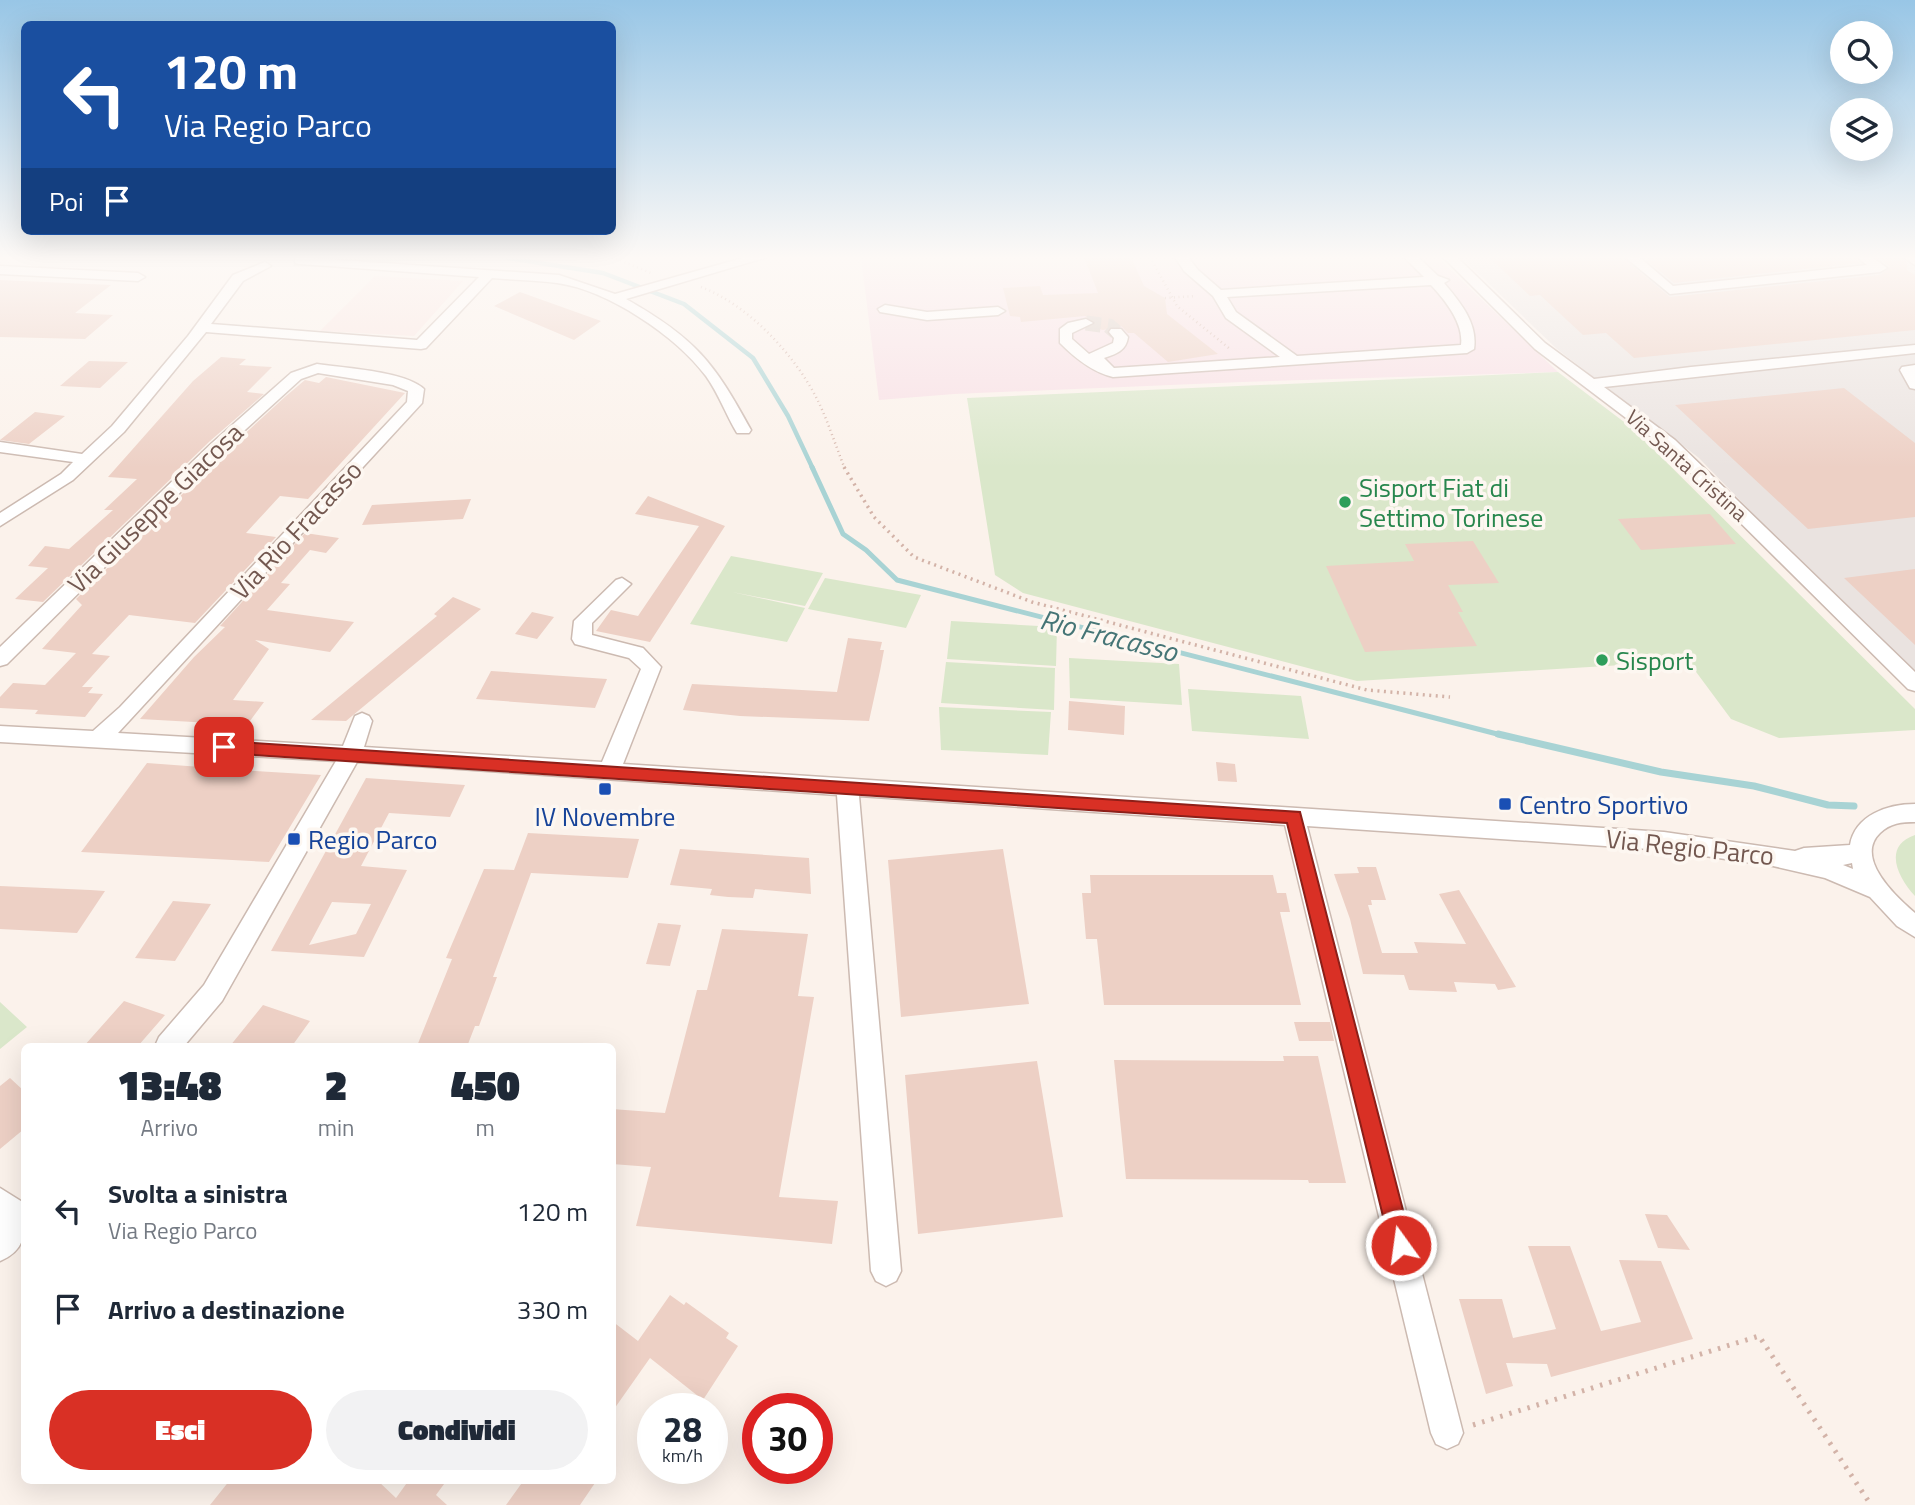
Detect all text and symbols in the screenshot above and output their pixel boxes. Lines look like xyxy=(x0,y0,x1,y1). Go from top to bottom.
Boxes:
map controls xyxy=(1830,21,1893,161)
button: search xyxy=(1830,21,1893,84)
text: 120 m xyxy=(164,33,298,108)
icon: left xyxy=(49,49,140,140)
button: layers xyxy=(1830,98,1893,161)
text: Via Regio Parco xyxy=(164,101,372,149)
text: Poi xyxy=(49,182,84,221)
icon: arrive xyxy=(98,182,136,220)
street label: Via Santa Cristina xyxy=(1619,401,1755,529)
street label: Via Giuseppe Giacosa xyxy=(58,414,252,602)
street label: Via Rio Fracasso xyxy=(221,452,371,608)
place label: Sisport Fiat di Settimo Torinese xyxy=(1359,468,1543,537)
marker: Sisport Fiat di Settimo Torinese xyxy=(1337,494,1353,510)
water label: Rio Fracasso xyxy=(1036,597,1183,673)
place label: Sisport xyxy=(1616,641,1693,680)
marker: Sisport xyxy=(1594,652,1610,668)
pin xyxy=(194,717,254,777)
icon: arrive xyxy=(205,728,243,766)
marker: IV Novembre xyxy=(597,781,613,797)
place label: Centro Sportivo xyxy=(1519,785,1689,824)
marker: Centro Sportivo xyxy=(1497,796,1513,812)
place label: IV Novembre xyxy=(535,797,675,836)
street label: Via Regio Parco xyxy=(1604,819,1776,875)
place label: Regio Parco xyxy=(308,820,437,859)
marker: Regio Parco xyxy=(286,831,302,847)
text: 13:48 xyxy=(117,1052,222,1116)
text: 2 xyxy=(325,1052,348,1116)
text: 450 xyxy=(451,1052,520,1116)
text: Arrivo xyxy=(141,1110,198,1145)
text: min xyxy=(318,1110,354,1145)
text: m xyxy=(476,1110,495,1145)
text: Svolta a sinistra xyxy=(108,1174,288,1213)
icon: left xyxy=(49,1192,87,1230)
text: 120 m xyxy=(517,1192,588,1231)
position arrow xyxy=(1364,1208,1438,1282)
text: Via Regio Parco xyxy=(108,1213,257,1248)
icon: arrive xyxy=(49,1290,87,1328)
text: Arrivo a destinazione xyxy=(108,1290,345,1329)
text: 330 m xyxy=(517,1290,588,1329)
button: Esci xyxy=(49,1390,312,1470)
button: Condividi xyxy=(326,1390,588,1470)
speed limit sign: 30 xyxy=(742,1393,833,1484)
text: 28 xyxy=(663,1402,702,1456)
text: km/h xyxy=(662,1442,703,1469)

